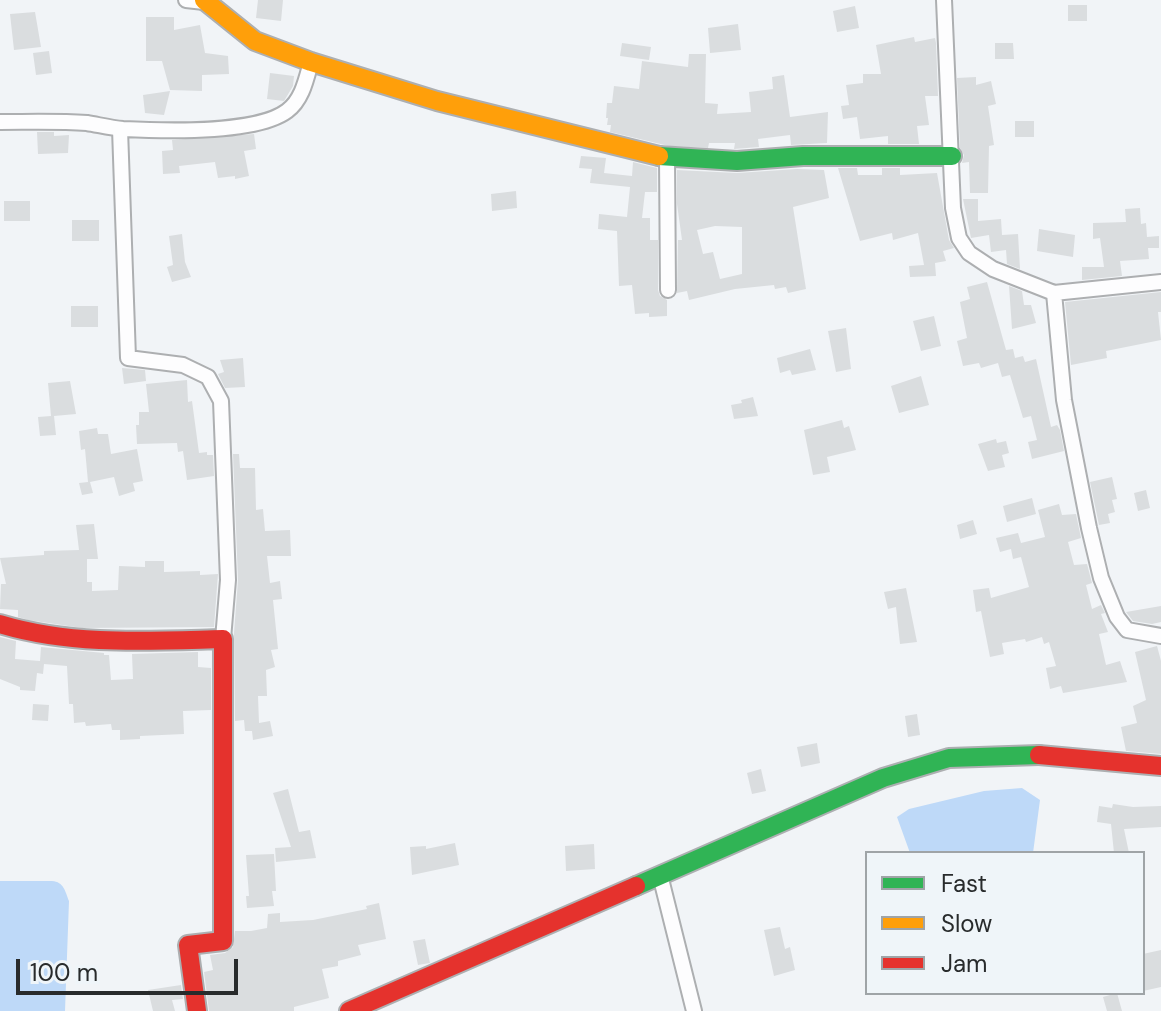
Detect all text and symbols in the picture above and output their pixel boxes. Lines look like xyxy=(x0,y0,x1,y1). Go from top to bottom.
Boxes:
legend xyxy=(865,851,1145,995)
text: Fast xyxy=(941,868,987,899)
text: Slow xyxy=(941,908,992,939)
scale bar xyxy=(20,943,242,993)
text: Jam xyxy=(941,948,987,979)
text: 100 m xyxy=(30,957,98,988)

